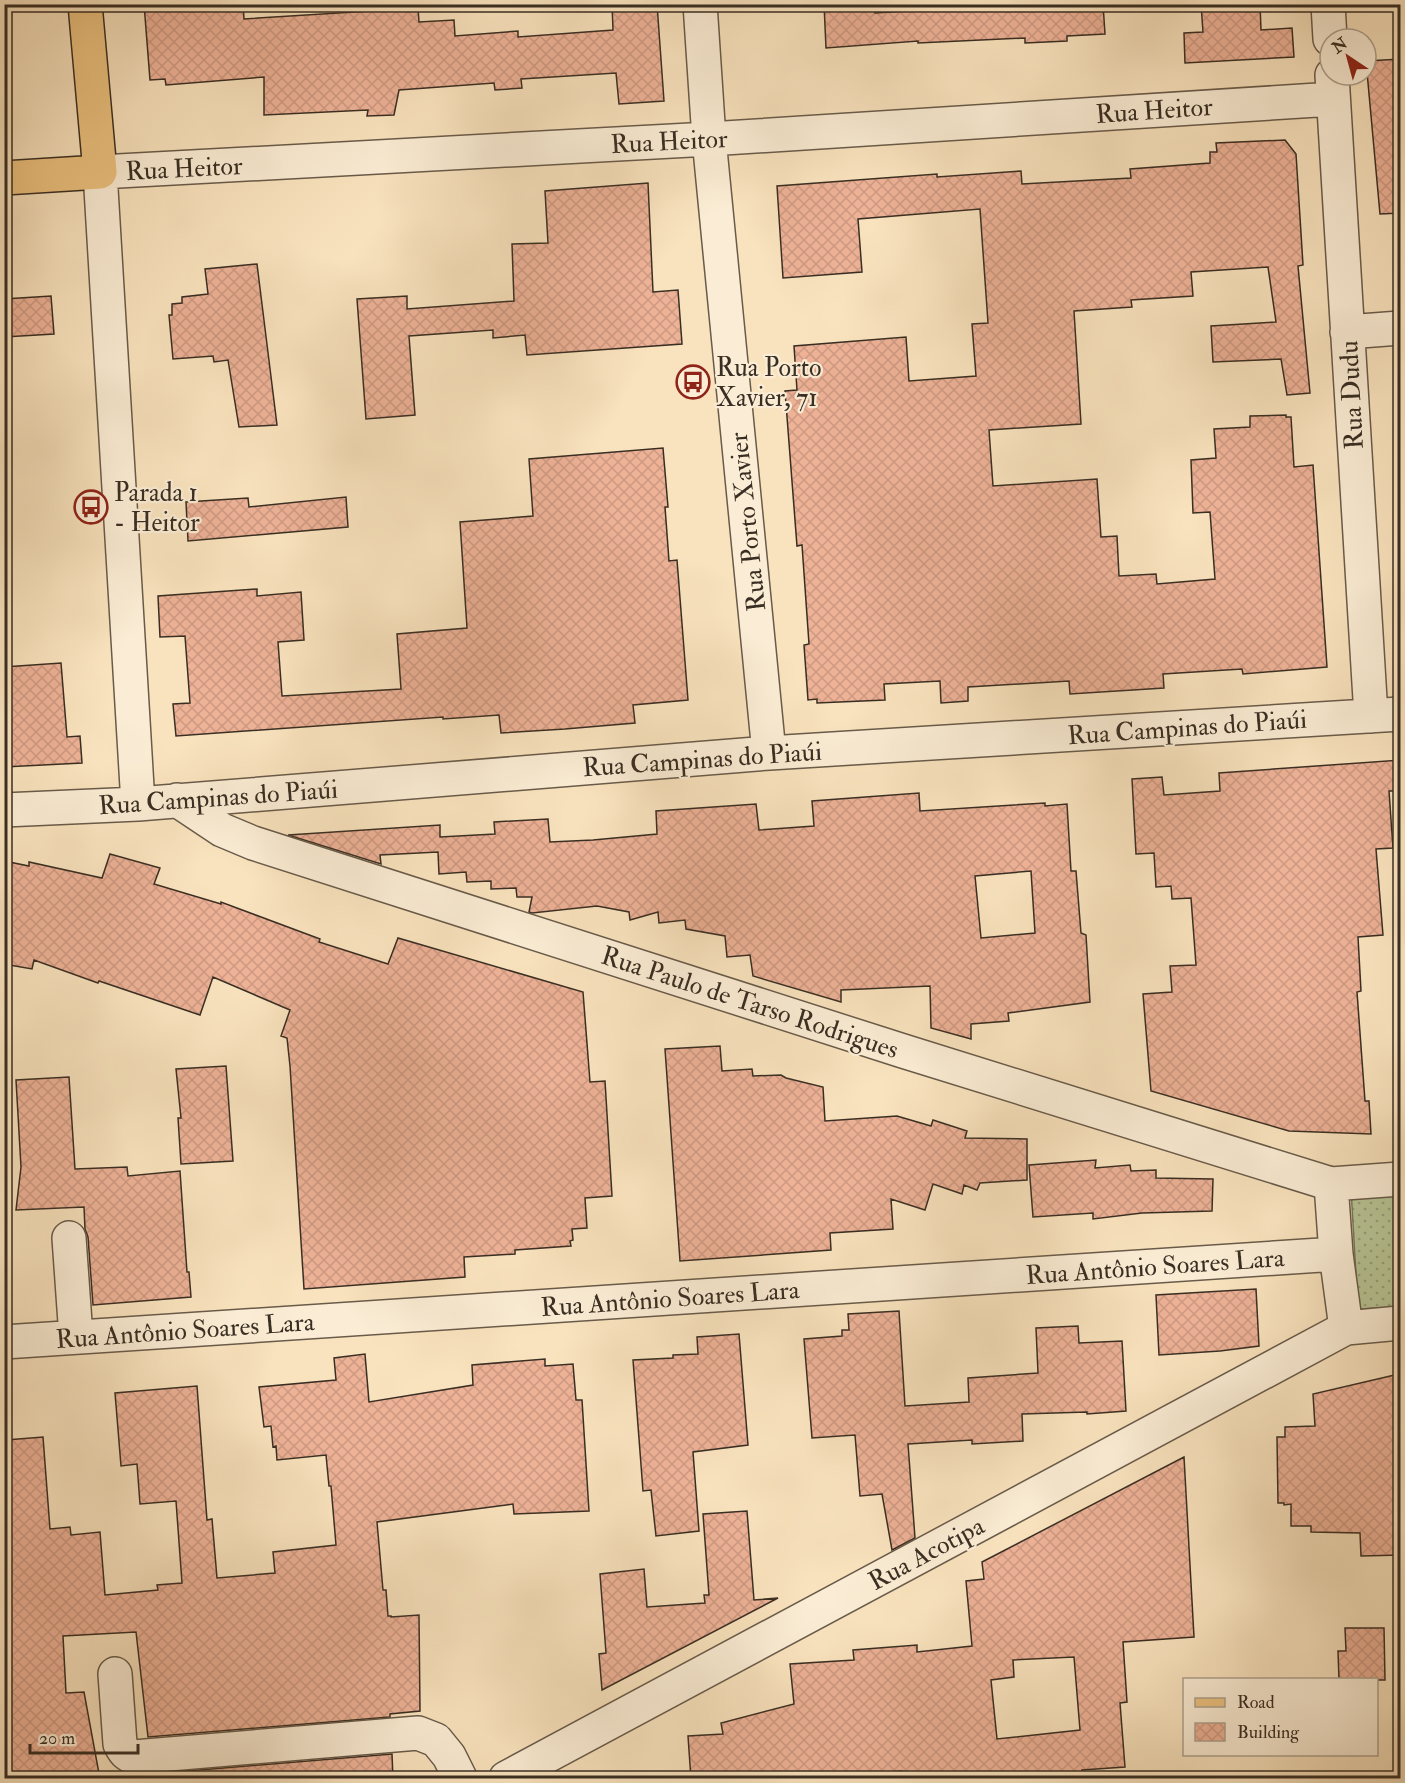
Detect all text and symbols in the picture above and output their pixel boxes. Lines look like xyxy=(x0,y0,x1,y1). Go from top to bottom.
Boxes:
north arrow xyxy=(1318,27,1378,87)
text: N xyxy=(1327,33,1352,59)
street label: Rua Heitor xyxy=(1095,91,1214,131)
street label: Rua Heitor xyxy=(610,123,729,161)
street label: Rua Heitor xyxy=(125,150,244,188)
street label: Rua Dudu xyxy=(1333,340,1371,450)
place label: Rua Porto Xavier, 71 xyxy=(716,352,822,414)
bus stop icon: Rua Porto Xavier, 71 xyxy=(675,364,711,400)
street label: Rua Porto Xavier xyxy=(723,430,773,613)
place label: Parada 1 - Heitor xyxy=(114,477,200,539)
bus stop icon: Parada 1 - Heitor xyxy=(73,489,109,525)
street label: Rua Campinas do Piaúi xyxy=(1066,704,1308,753)
street label: Rua Campinas do Piaúi xyxy=(581,736,823,785)
street label: Rua Campinas do Piaúi xyxy=(97,774,339,823)
street label: Rua Paulo de Tarso Rodrigues xyxy=(597,940,902,1066)
street label: Rua Antônio Soares Lara xyxy=(1025,1242,1286,1292)
street label: Rua Antônio Soares Lara xyxy=(540,1274,801,1324)
street label: Rua Antônio Soares Lara xyxy=(55,1306,316,1356)
street label: Rua Acotipa xyxy=(863,1510,991,1599)
legend xyxy=(1183,1678,1378,1756)
text: Road xyxy=(1237,1691,1275,1714)
scale bar xyxy=(30,1717,138,1755)
text: Building xyxy=(1237,1721,1300,1744)
text: 20 m xyxy=(39,1727,75,1750)

